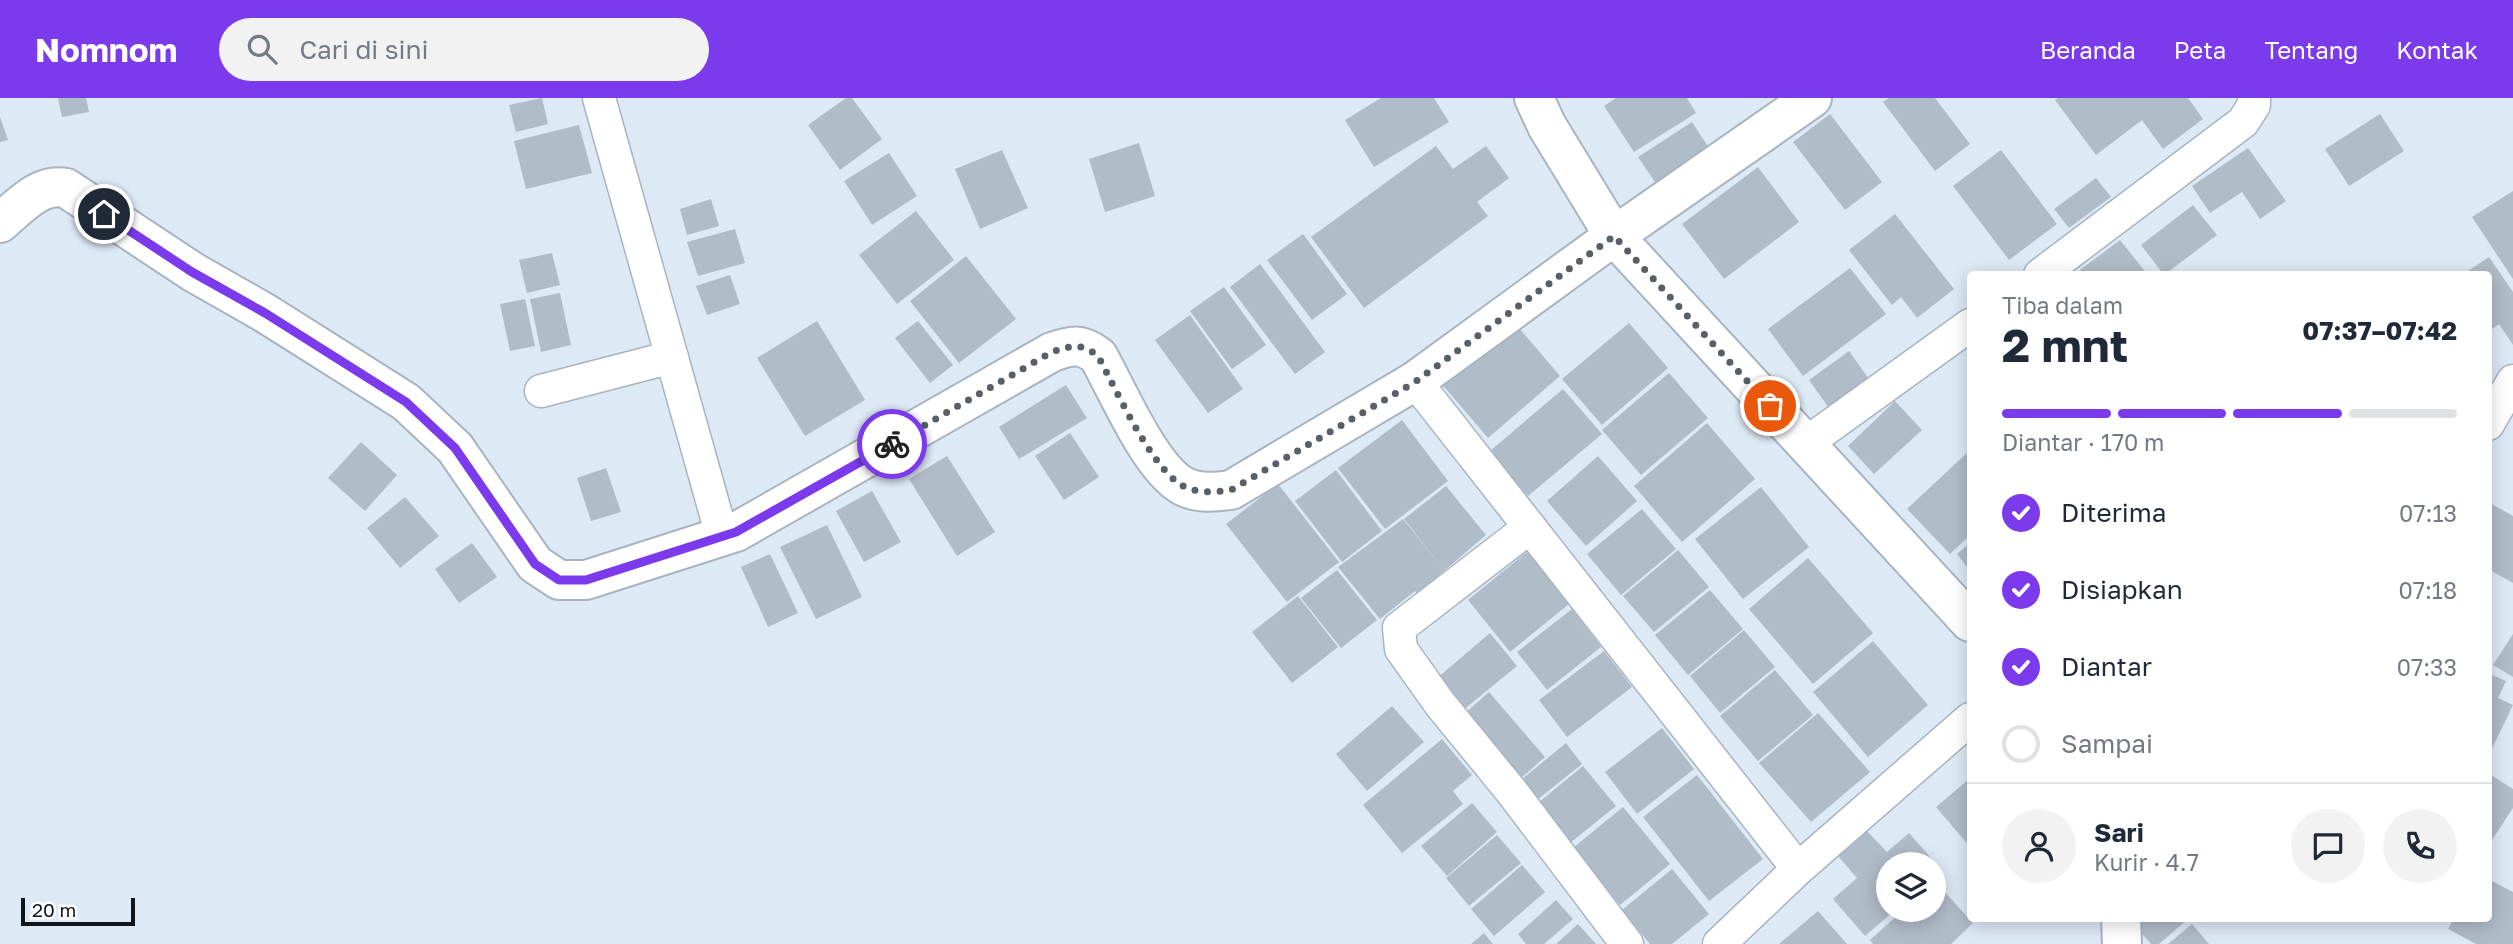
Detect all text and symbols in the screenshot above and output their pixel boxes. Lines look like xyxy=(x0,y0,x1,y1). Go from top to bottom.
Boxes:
search box xyxy=(219,18,709,81)
text: Nomnom xyxy=(35,30,177,69)
icon: search xyxy=(243,30,281,68)
text: Cari di sini xyxy=(299,34,429,65)
text: Beranda xyxy=(2040,35,2136,64)
text: Peta xyxy=(2174,35,2226,64)
text: Tentang xyxy=(2264,35,2358,64)
text: Kontak xyxy=(2396,35,2478,64)
pin xyxy=(74,184,134,244)
icon: home xyxy=(85,195,123,233)
text: Tiba dalam xyxy=(2002,291,2123,319)
text: 07:37–07:42 xyxy=(2302,315,2457,346)
text: 2 mnt xyxy=(2002,317,2128,372)
pin xyxy=(1740,376,1800,436)
icon: bag xyxy=(1751,387,1789,425)
courier xyxy=(857,409,927,479)
icon: bike xyxy=(873,425,911,463)
text: Diantar · 170 m xyxy=(2002,428,2164,456)
icon: check xyxy=(2002,494,2040,532)
text: Diterima xyxy=(2061,497,2166,528)
text: 07:13 xyxy=(2399,499,2457,527)
icon: check xyxy=(2002,571,2040,609)
text: Disiapkan xyxy=(2061,574,2183,605)
text: 07:18 xyxy=(2398,576,2457,604)
icon: check xyxy=(2002,648,2040,686)
text: Diantar xyxy=(2061,651,2152,682)
text: 07:33 xyxy=(2397,653,2457,681)
text: Sampai xyxy=(2061,728,2153,759)
button: person xyxy=(2002,809,2076,883)
button: chat xyxy=(2291,809,2365,883)
button: phone xyxy=(2383,809,2457,883)
text: Sari xyxy=(2094,817,2144,848)
text: Kurir · 4.7 xyxy=(2094,848,2199,876)
map controls xyxy=(1876,852,1946,922)
button: layers xyxy=(1876,852,1946,922)
scale bar xyxy=(21,895,135,927)
text: 20 m xyxy=(32,898,76,921)

